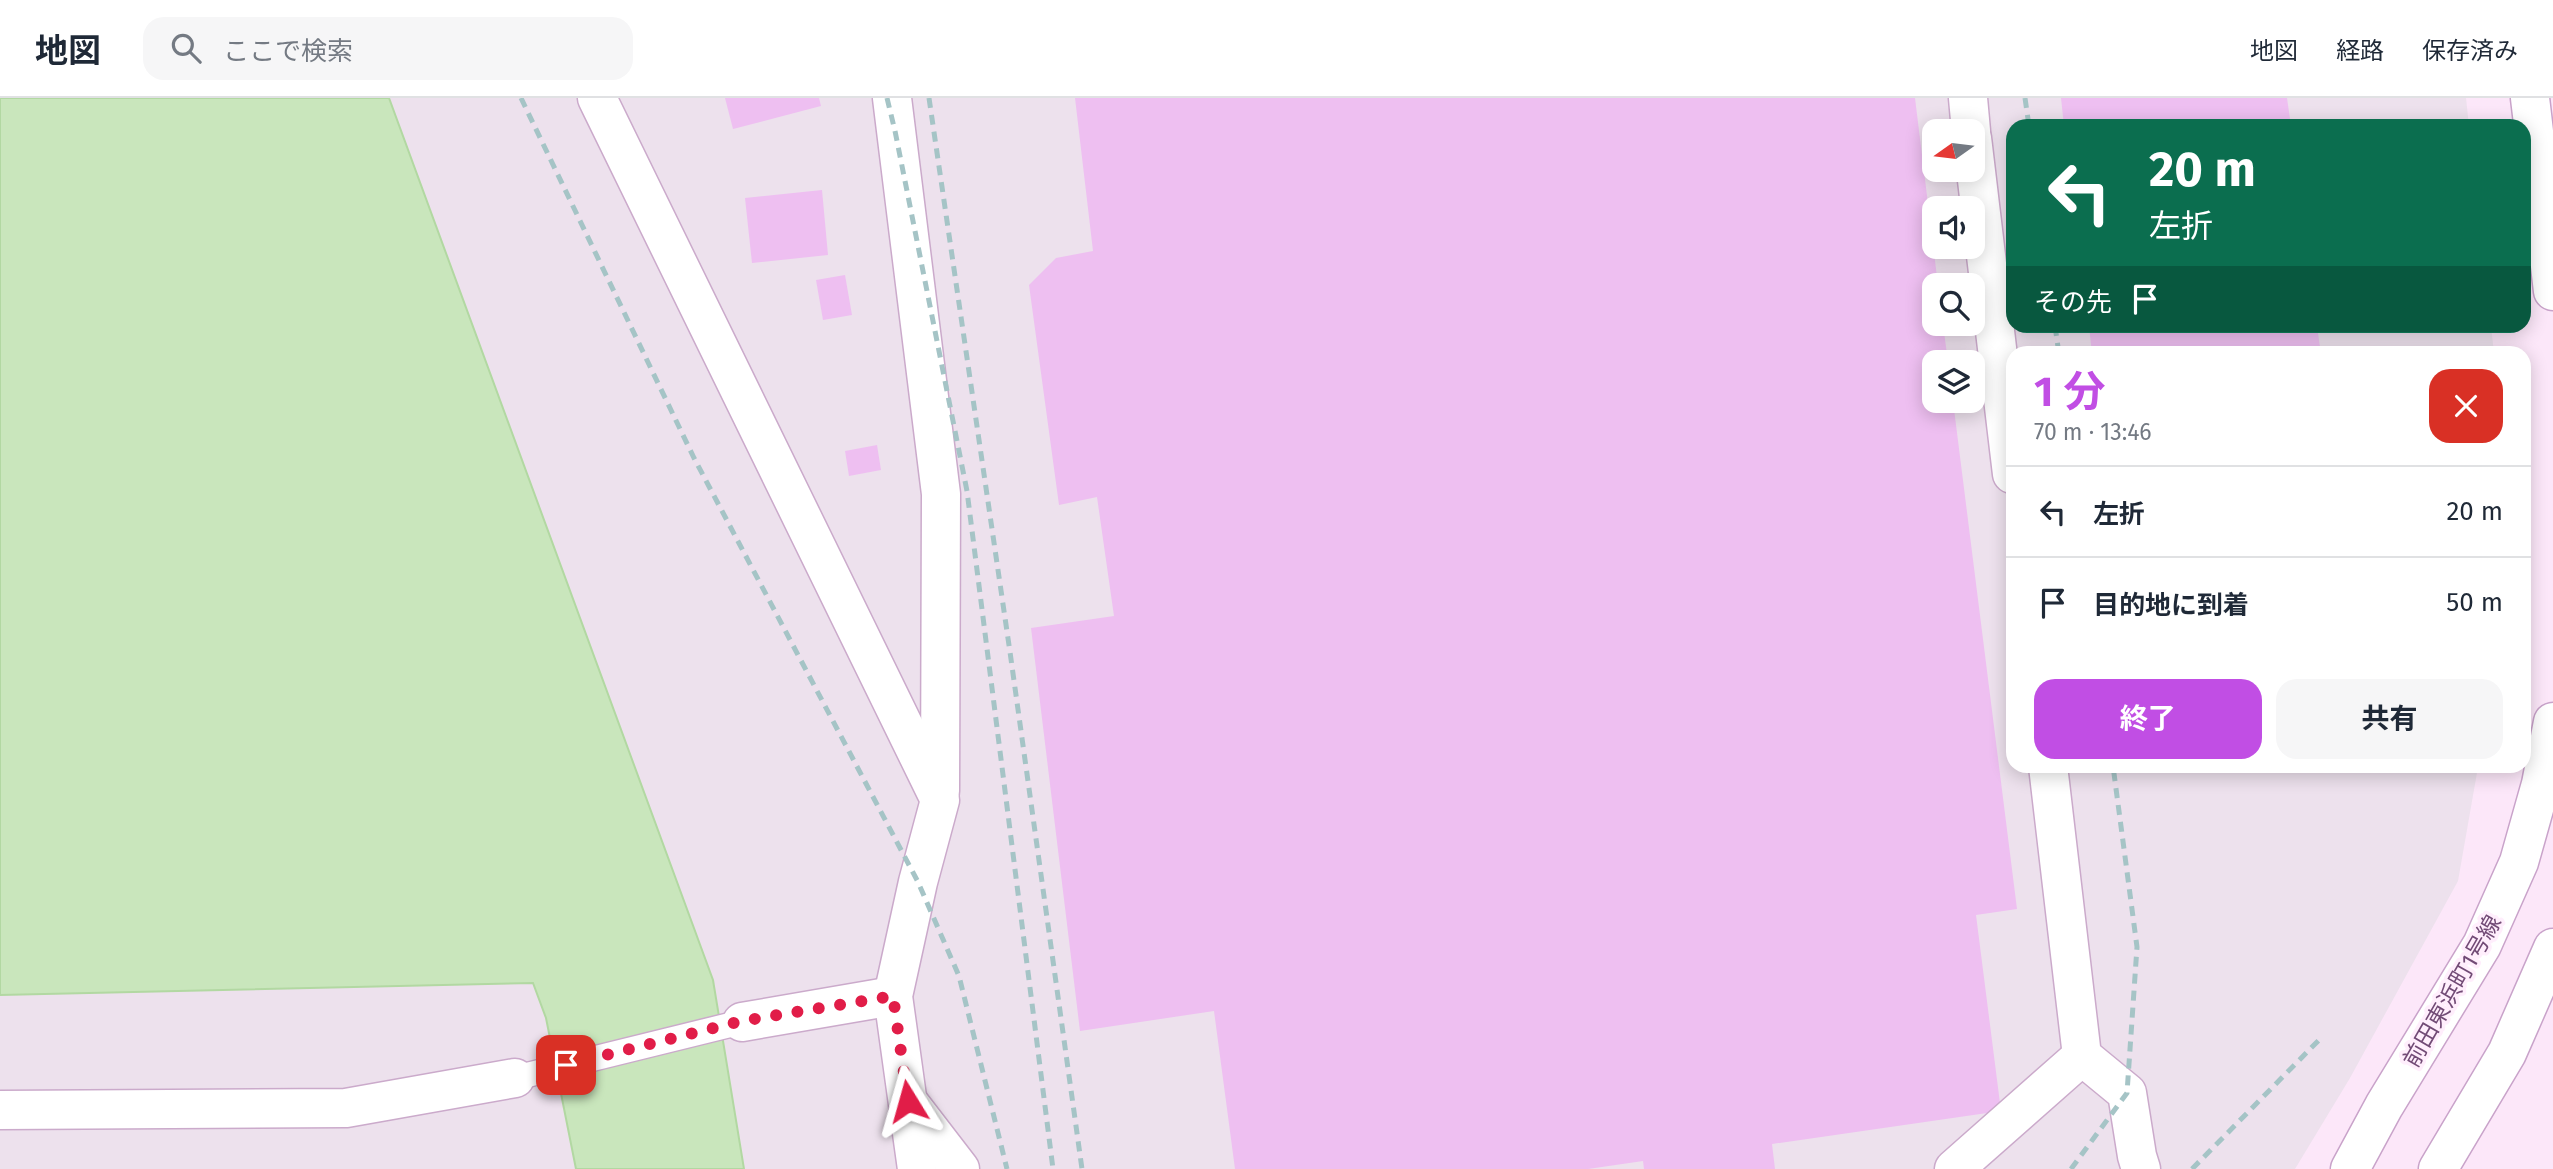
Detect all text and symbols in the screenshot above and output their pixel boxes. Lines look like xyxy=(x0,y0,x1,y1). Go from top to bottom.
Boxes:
search box xyxy=(143,17,633,80)
icon: search xyxy=(167,29,205,67)
text: 地図 xyxy=(35,31,101,71)
text: ここで検索 xyxy=(223,36,353,67)
text: 地図 xyxy=(2250,37,2298,65)
text: 経路 xyxy=(2336,37,2384,65)
text: 保存済み xyxy=(2422,37,2518,65)
north arrow xyxy=(1922,119,1984,182)
map controls xyxy=(1922,119,1985,413)
text: 20 m xyxy=(2149,140,2256,199)
icon: left xyxy=(2034,147,2125,238)
button: sound xyxy=(1922,196,1985,259)
text: 左折 xyxy=(2149,207,2213,245)
button: search xyxy=(1922,273,1985,336)
icon: arrive xyxy=(2126,280,2164,318)
text: その先 xyxy=(2034,287,2112,318)
button: layers xyxy=(1922,350,1985,413)
text: 1 分 xyxy=(2034,367,2105,417)
button: close xyxy=(2429,369,2503,443)
text: 70 m · 13:46 xyxy=(2034,418,2152,446)
icon: left xyxy=(2034,493,2072,531)
text: 20 m xyxy=(2446,496,2503,527)
text: 左折 xyxy=(2093,499,2145,530)
icon: arrive xyxy=(2034,584,2072,622)
text: 50 m xyxy=(2446,587,2503,618)
text: 目的地に到着 xyxy=(2093,590,2249,621)
button: 終了 xyxy=(2034,679,2262,759)
button: 共有 xyxy=(2276,679,2503,759)
street label: 前田東浜町1号線 xyxy=(2397,910,2507,1072)
pin xyxy=(536,1035,596,1095)
icon: arrive xyxy=(547,1046,585,1084)
position arrow xyxy=(871,1064,945,1138)

